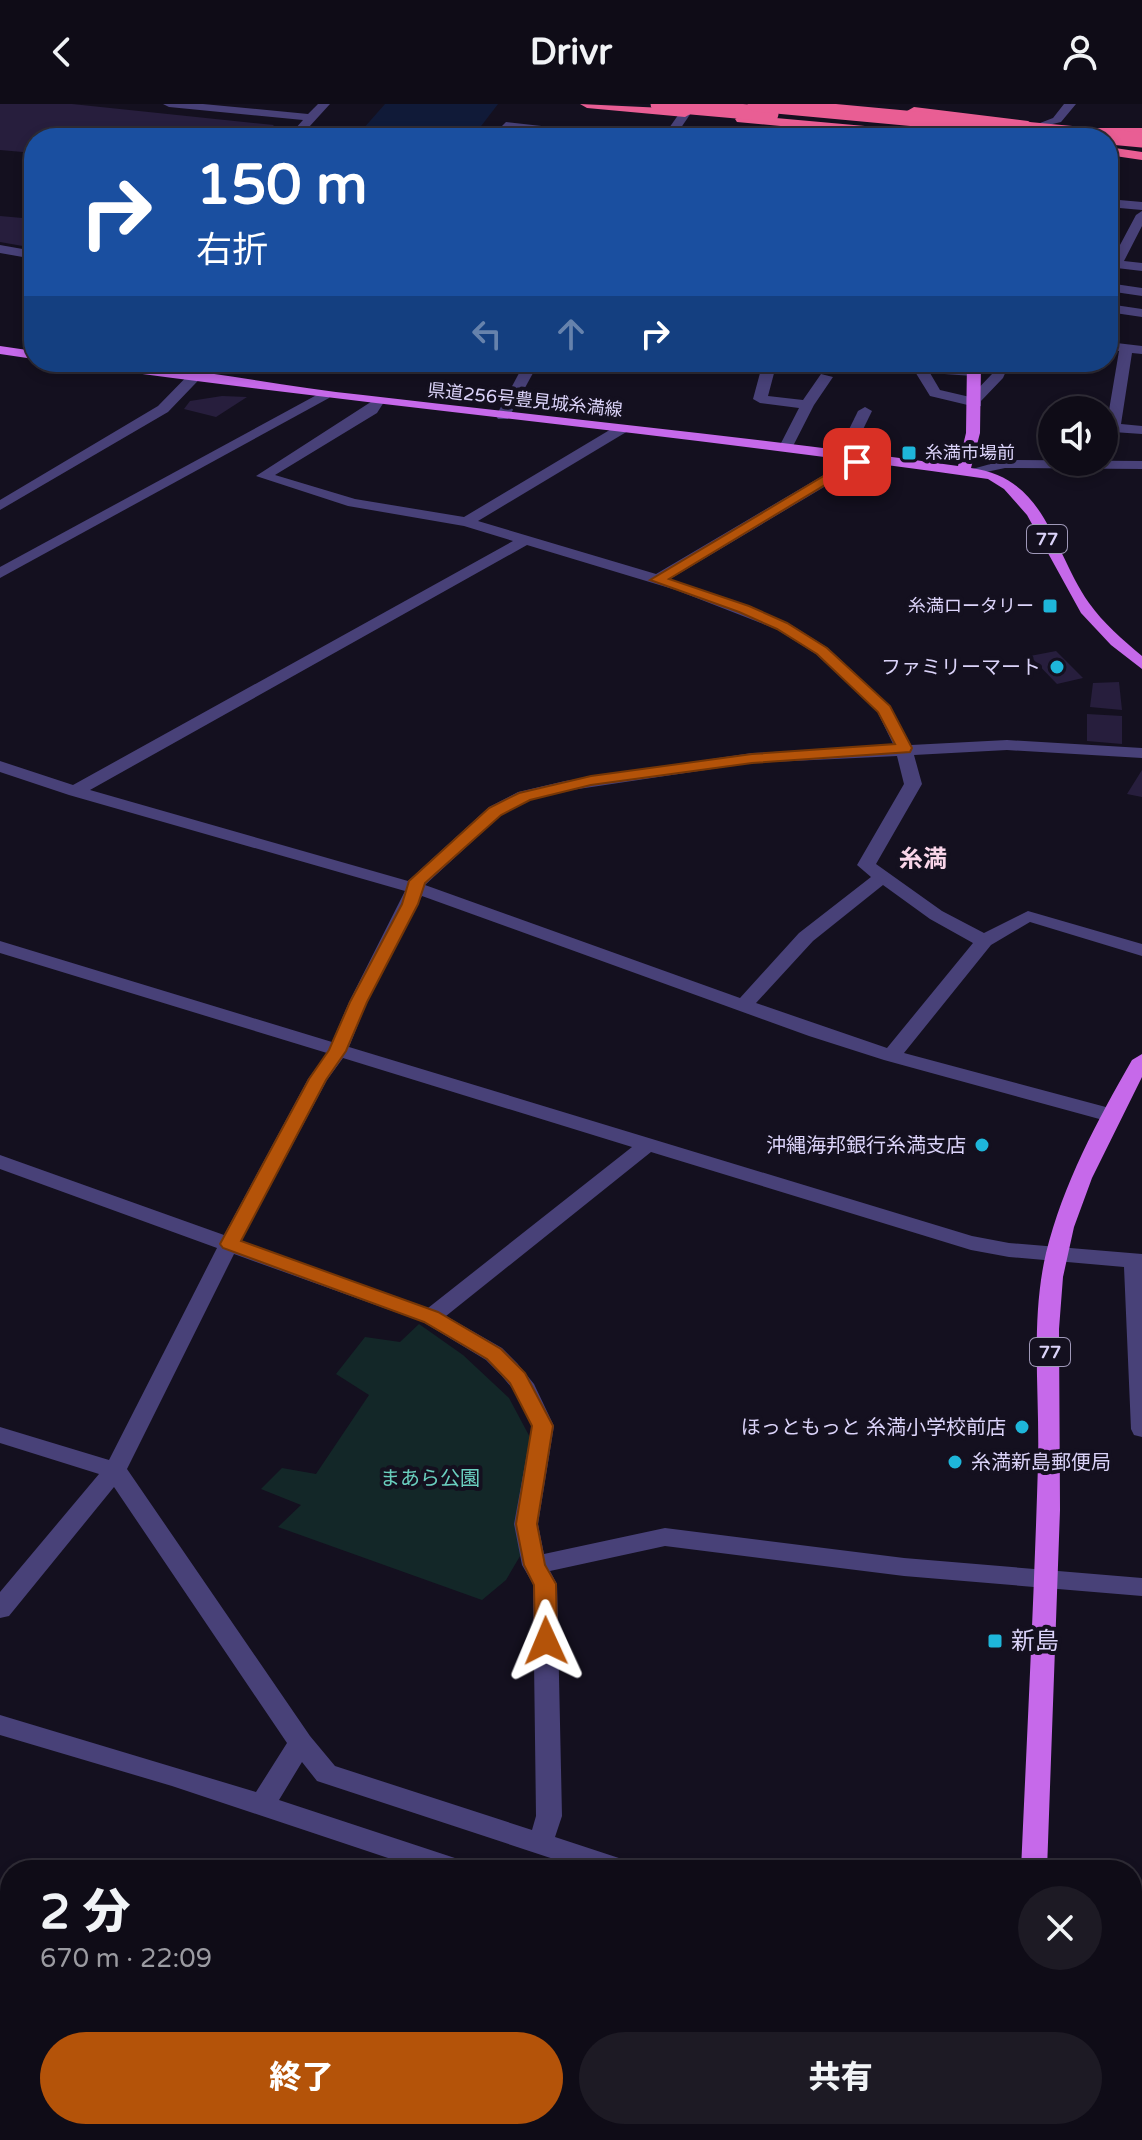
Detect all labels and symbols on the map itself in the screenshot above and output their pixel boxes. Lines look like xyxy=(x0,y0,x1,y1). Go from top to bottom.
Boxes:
street label: 県道256号豊見城糸満線 xyxy=(426,379,624,421)
pin xyxy=(823,428,891,496)
place label: 糸満市場前 xyxy=(925,442,1015,464)
marker: 糸満市場前 xyxy=(900,444,918,462)
road number: 77 xyxy=(1027,525,1067,553)
place label: 糸満ロータリー xyxy=(908,595,1034,617)
marker: 糸満ロータリー xyxy=(1041,597,1059,615)
place label: ファミリーマート xyxy=(881,656,1041,680)
marker: ファミリーマート xyxy=(1048,658,1066,676)
district label: 糸満 xyxy=(899,845,947,874)
place label: 沖縄海邦銀行糸満支店 xyxy=(766,1134,966,1158)
marker: 沖縄海邦銀行糸満支店 xyxy=(973,1136,991,1154)
road number: 77 xyxy=(1030,1338,1070,1366)
place label: ほっともっと 糸満小学校前店 xyxy=(741,1416,1006,1440)
marker: ほっともっと 糸満小学校前店 xyxy=(1013,1418,1031,1436)
place label: 糸満新島郵便局 xyxy=(971,1451,1111,1475)
marker: 糸満新島郵便局 xyxy=(946,1453,964,1471)
park label: まあら公園 xyxy=(380,1467,480,1491)
position arrow xyxy=(504,1599,588,1683)
place label: 新島 xyxy=(1011,1627,1059,1656)
marker: 新島 xyxy=(986,1632,1004,1650)

